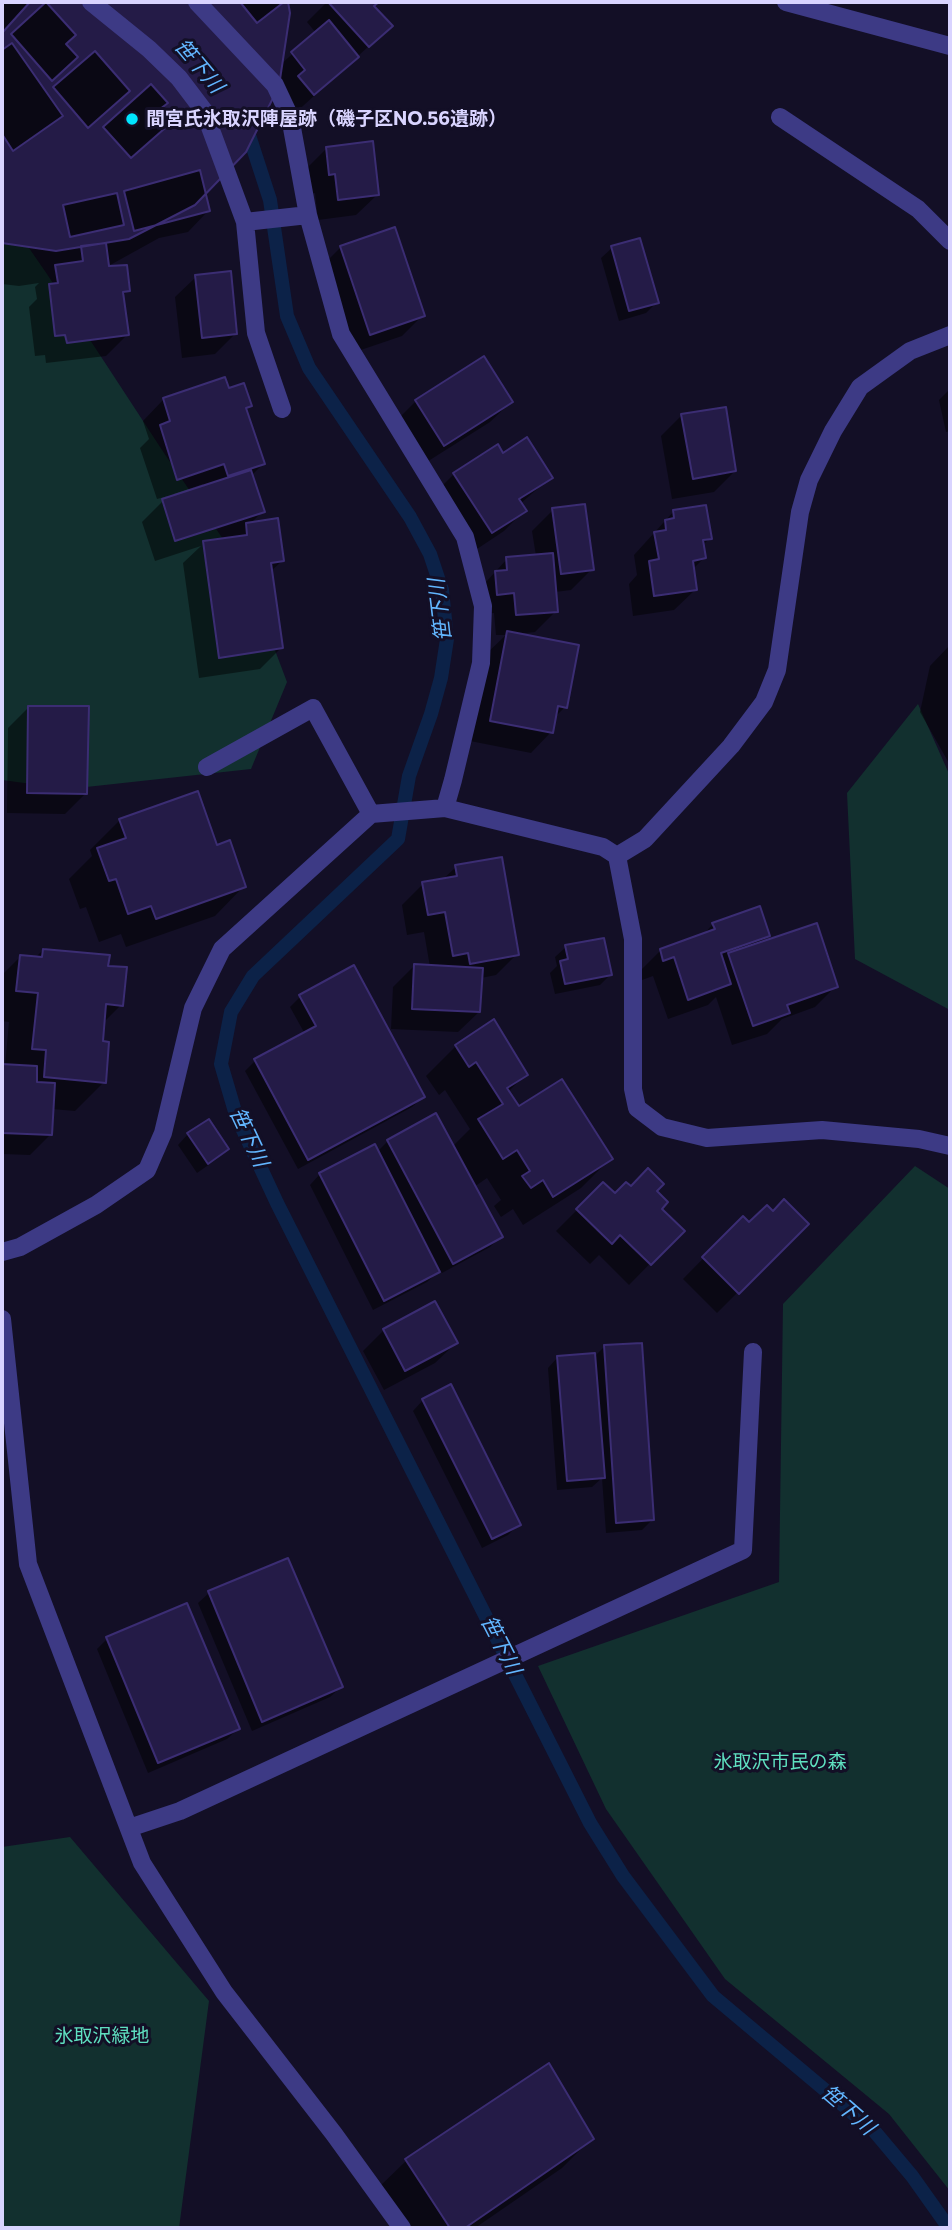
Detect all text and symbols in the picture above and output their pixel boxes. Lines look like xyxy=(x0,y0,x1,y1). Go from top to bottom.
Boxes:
water label: 笹下川 xyxy=(169,34,229,98)
place label: 間宮氏氷取沢陣屋跡（磯子区NO.56遺跡） xyxy=(146,108,507,130)
marker: 間宮氏氷取沢陣屋跡（磯子区NO.56遺跡） xyxy=(124,111,140,127)
water label: 笹下川 xyxy=(424,577,456,643)
water label: 笹下川 xyxy=(224,1103,274,1171)
water label: 笹下川 xyxy=(475,1611,527,1679)
park label: 氷取沢市民の森 xyxy=(714,1751,846,1773)
park label: 氷取沢緑地 xyxy=(55,2025,149,2047)
water label: 笹下川 xyxy=(816,2080,880,2140)

